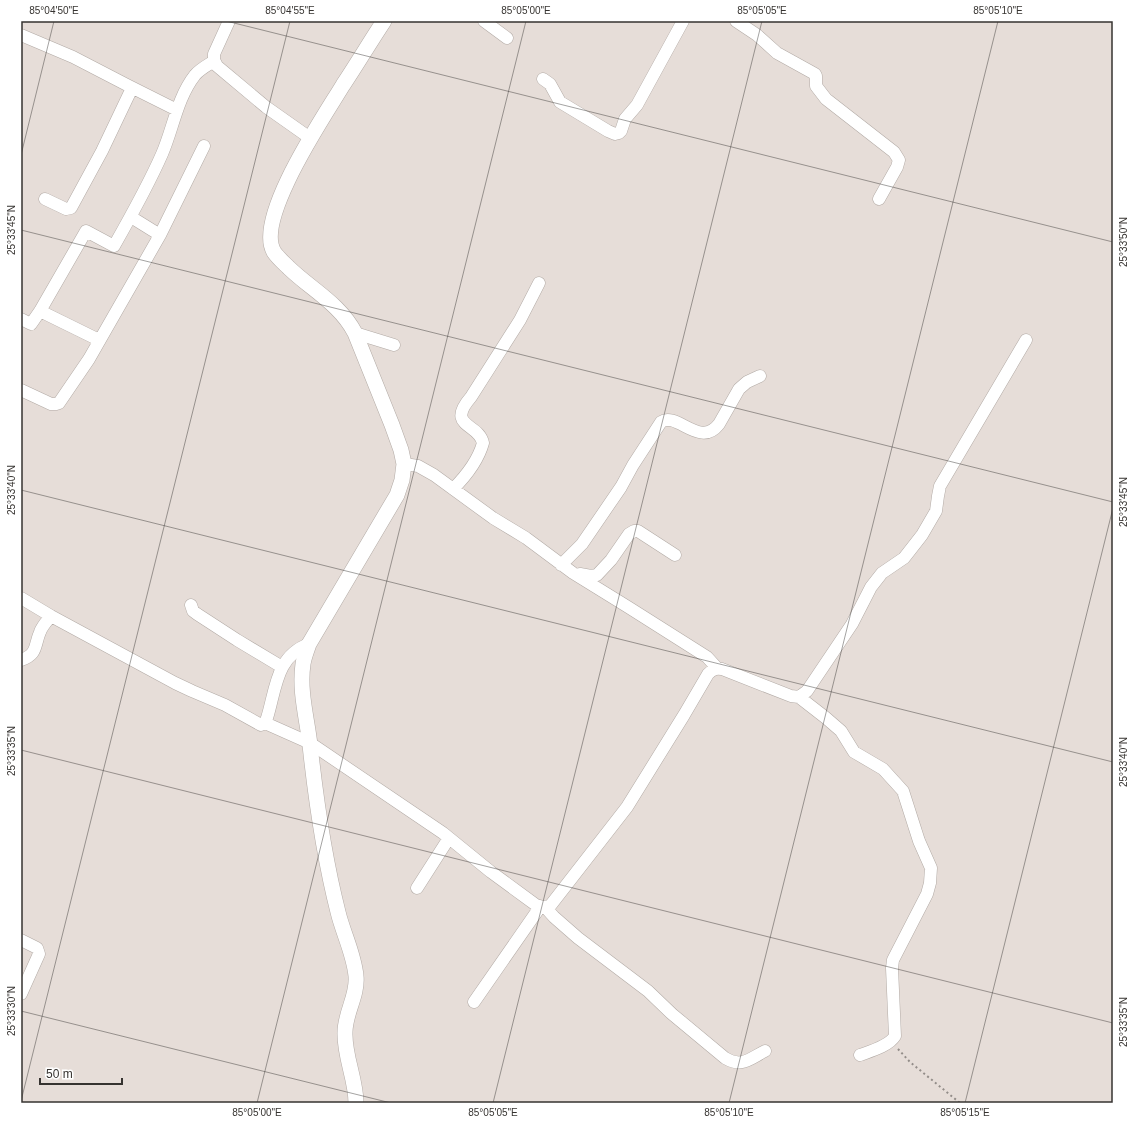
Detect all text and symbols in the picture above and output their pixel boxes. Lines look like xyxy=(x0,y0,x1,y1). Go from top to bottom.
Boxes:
text: 85°04'50"E xyxy=(29,5,79,16)
text: 85°04'55"E xyxy=(265,5,315,16)
text: 85°05'00"E xyxy=(501,5,551,16)
text: 85°05'05"E xyxy=(737,5,787,16)
text: 85°05'10"E xyxy=(973,5,1023,16)
text: 25°33'45"N xyxy=(6,205,17,255)
text: 25°33'50"N xyxy=(1118,217,1129,267)
text: 25°33'40"N xyxy=(6,465,17,515)
text: 25°33'45"N xyxy=(1118,477,1129,527)
text: 25°33'35"N xyxy=(6,726,17,776)
text: 25°33'40"N xyxy=(1118,737,1129,787)
text: 25°33'30"N xyxy=(6,986,17,1036)
text: 25°33'35"N xyxy=(1118,997,1129,1047)
scale bar xyxy=(40,1060,122,1086)
text: 50 m xyxy=(46,1067,73,1081)
text: 85°05'00"E xyxy=(232,1107,282,1118)
text: 85°05'05"E xyxy=(468,1107,518,1118)
text: 85°05'10"E xyxy=(704,1107,754,1118)
text: 85°05'15"E xyxy=(940,1107,990,1118)

